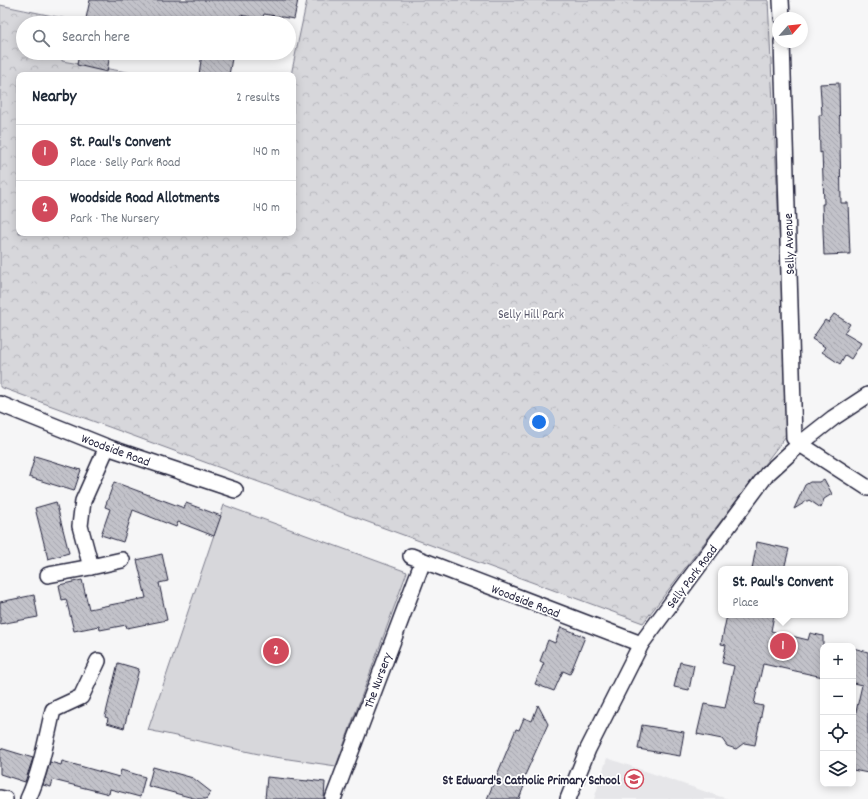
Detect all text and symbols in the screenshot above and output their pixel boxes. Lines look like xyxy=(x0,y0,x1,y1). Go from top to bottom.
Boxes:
north arrow xyxy=(772,12,808,48)
search box xyxy=(16,16,296,60)
icon: search xyxy=(30,27,52,49)
text: Search here xyxy=(62,27,130,49)
text: Nearby xyxy=(32,86,76,110)
text: 2 results xyxy=(236,89,280,108)
text: St. Paul's Convent xyxy=(70,132,171,154)
text: 1 xyxy=(44,143,46,162)
text: 140 m xyxy=(253,143,280,162)
text: Place · Selly Park Road xyxy=(70,154,180,173)
text: Woodside Road Allotments xyxy=(70,188,220,210)
text: 2 xyxy=(42,199,48,218)
text: 140 m xyxy=(253,199,280,218)
text: Park · The Nursery xyxy=(70,210,159,229)
street label: Selly Avenue xyxy=(780,213,801,275)
park label: Selly Hill Park xyxy=(498,306,564,325)
your location xyxy=(529,412,549,432)
street label: Woodside Road xyxy=(78,430,152,473)
street label: Selly Park Road xyxy=(663,542,723,613)
popup xyxy=(718,566,848,618)
text: St. Paul's Convent xyxy=(733,572,834,594)
street label: Woodside Road xyxy=(488,581,562,624)
text: Place xyxy=(733,594,759,613)
pin: 1 xyxy=(770,631,796,661)
pin: 2 xyxy=(263,636,289,666)
map controls xyxy=(820,643,856,787)
button: + xyxy=(820,643,856,679)
street label: The Nursery xyxy=(361,650,398,711)
button: − xyxy=(820,679,856,715)
button: locate xyxy=(820,715,856,751)
button: layers xyxy=(820,751,856,787)
school or university icon: St Edward's Catholic Primary School xyxy=(623,768,645,790)
place label: St Edward's Catholic Primary School xyxy=(443,772,621,791)

